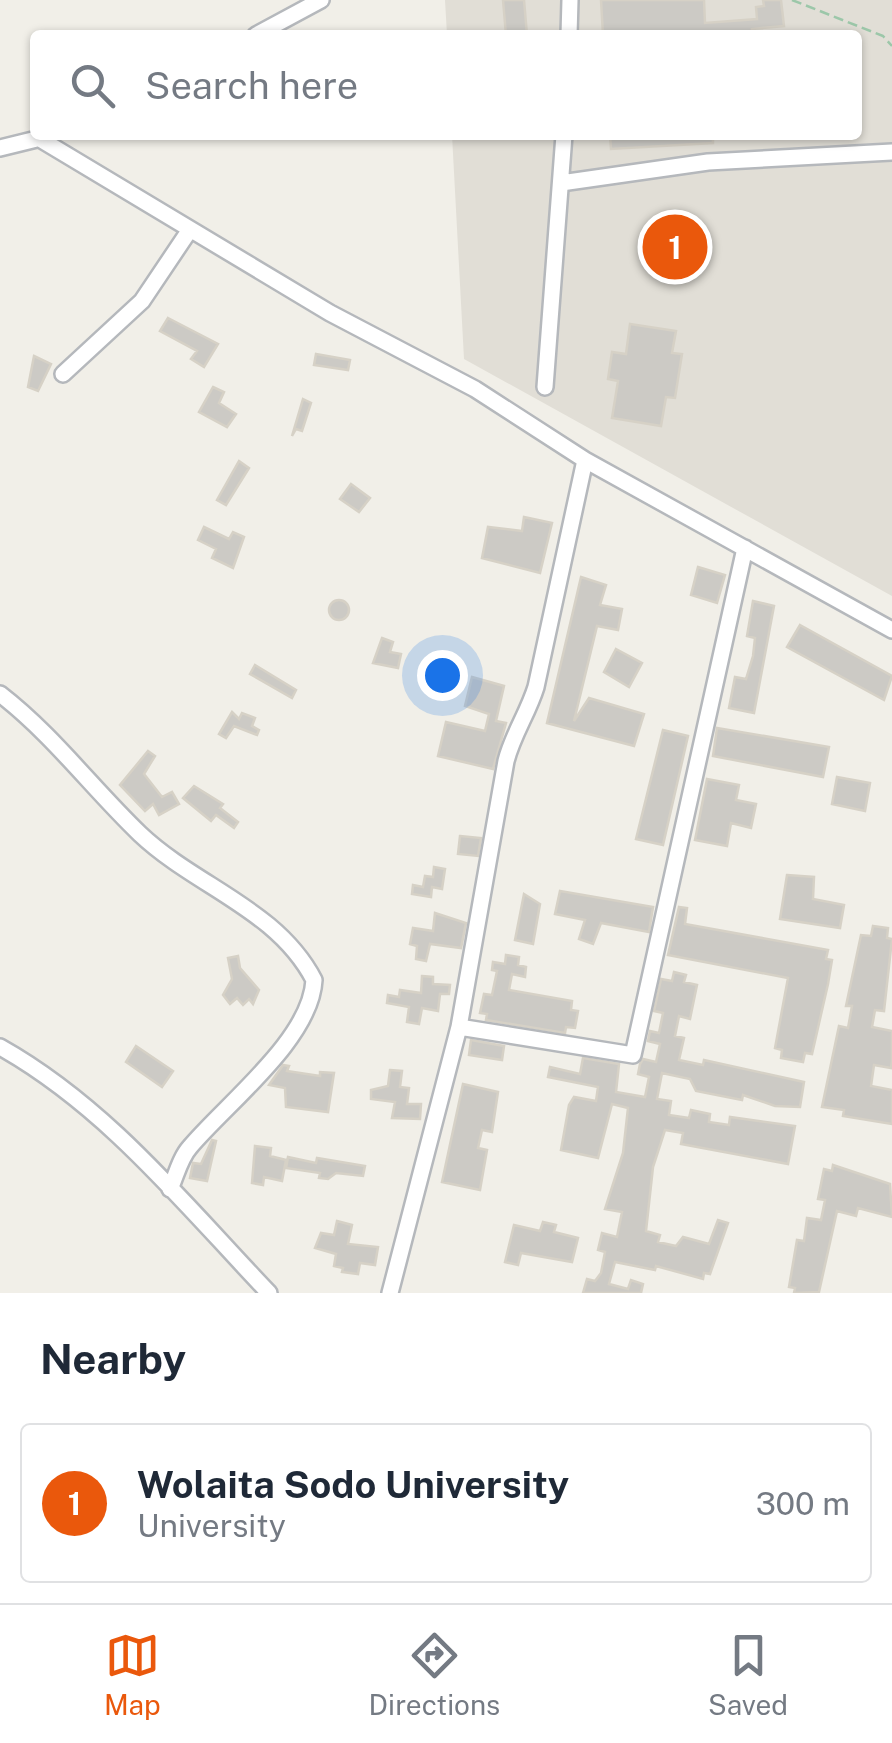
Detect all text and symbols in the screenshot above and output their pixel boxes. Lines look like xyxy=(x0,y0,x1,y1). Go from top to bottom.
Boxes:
search box xyxy=(30,30,862,140)
icon: search xyxy=(65,58,120,113)
text: Search here xyxy=(145,63,358,108)
pin: 1 xyxy=(642,210,708,284)
your location xyxy=(417,650,468,701)
text: Nearby xyxy=(40,1334,186,1383)
text: Wolaita Sodo University xyxy=(137,1462,569,1507)
text: 1 xyxy=(68,1485,81,1522)
text: 300 m xyxy=(756,1485,850,1522)
text: University xyxy=(137,1507,286,1544)
tab: Map xyxy=(104,1628,161,1721)
tab: Directions xyxy=(369,1628,500,1721)
tab: Saved xyxy=(708,1628,788,1721)

